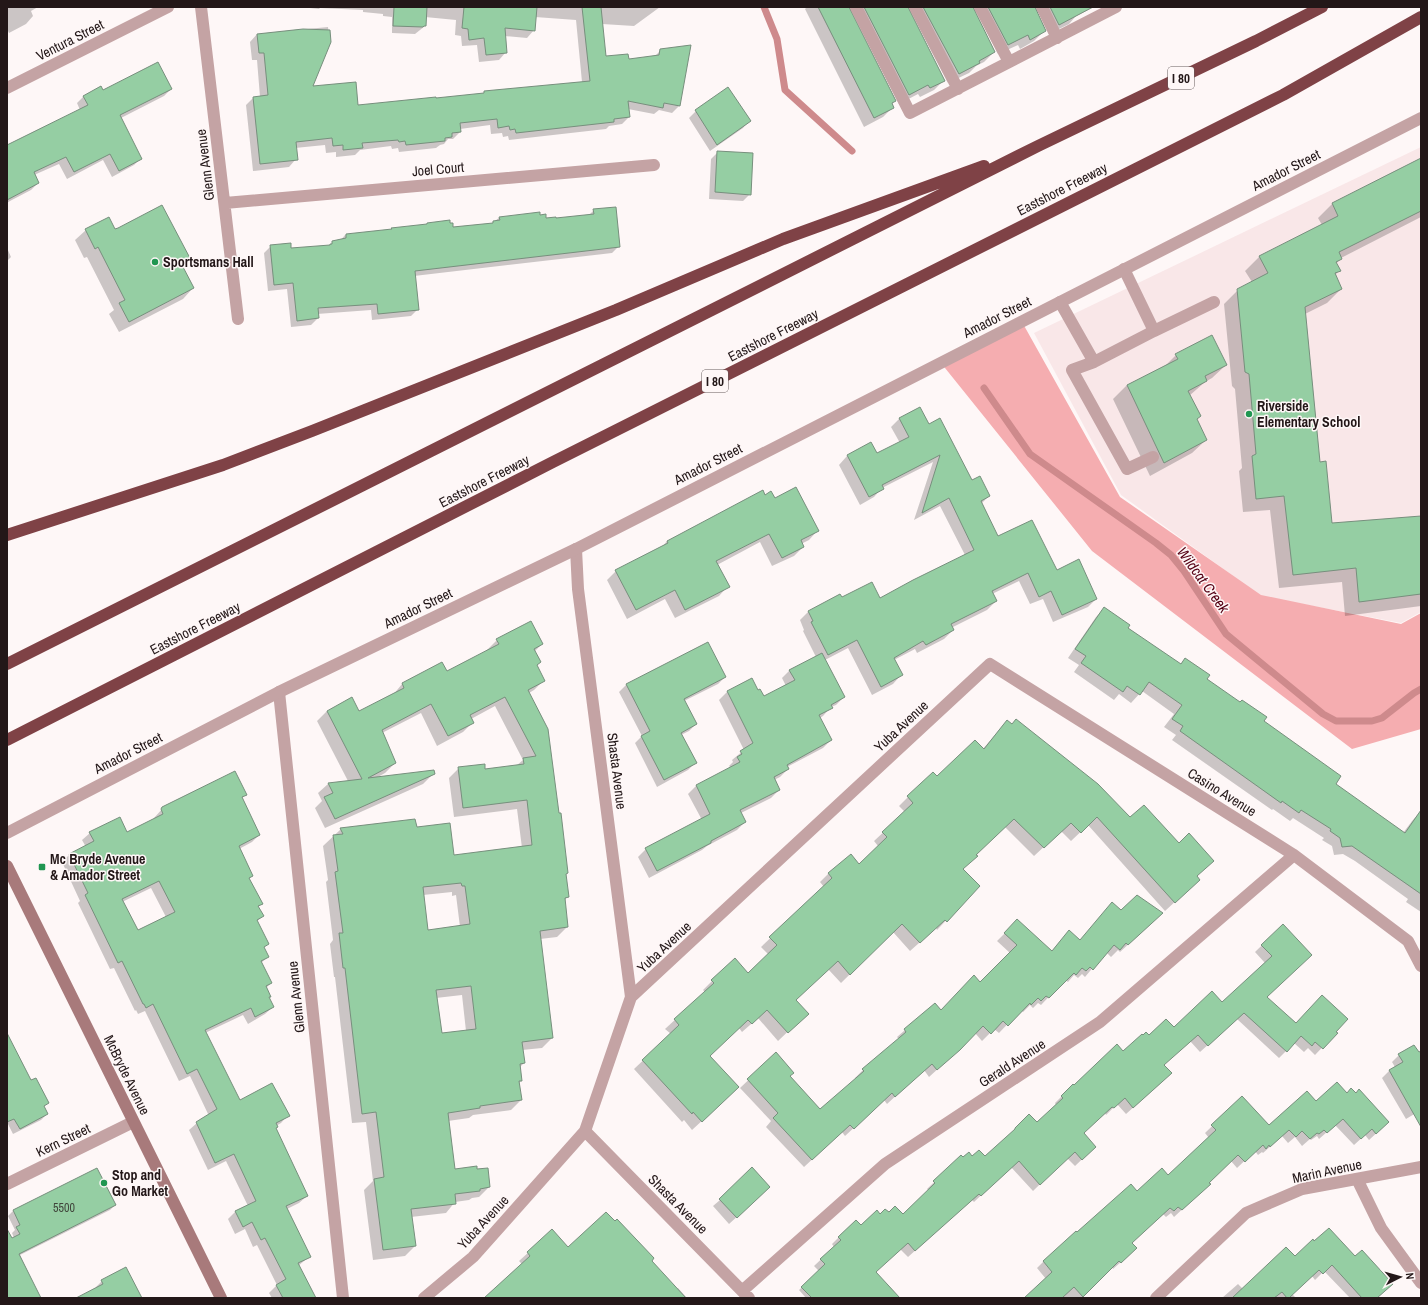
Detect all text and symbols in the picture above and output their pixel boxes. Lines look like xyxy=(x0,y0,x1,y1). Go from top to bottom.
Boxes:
street label: Ventura Street xyxy=(33,15,107,65)
road number: I 80 xyxy=(1168,67,1194,89)
street label: Glenn Avenue xyxy=(192,128,218,202)
street label: Amador Street xyxy=(1248,145,1323,195)
street label: Joel Court xyxy=(411,158,465,180)
street label: Eastshore Freeway xyxy=(1014,158,1110,219)
place label: Sportsmans Hall xyxy=(163,253,254,271)
marker: Sportsmans Hall xyxy=(150,257,160,267)
street label: Amador Street xyxy=(959,292,1034,342)
street label: Eastshore Freeway xyxy=(725,304,821,365)
road number: I 80 xyxy=(702,370,728,392)
place label: Riverside Elementary School xyxy=(1257,397,1360,431)
marker: Riverside Elementary School xyxy=(1244,409,1254,419)
street label: Amador Street xyxy=(670,439,745,489)
street label: Eastshore Freeway xyxy=(436,450,532,511)
water label: Wildcat Creek xyxy=(1172,542,1235,618)
street label: Amador Street xyxy=(380,584,455,633)
street label: Eastshore Freeway xyxy=(147,597,243,658)
street label: Yuba Avenue xyxy=(870,696,932,756)
street label: Amador Street xyxy=(90,728,165,778)
street label: Shasta Avenue xyxy=(603,732,631,810)
street label: Casino Avenue xyxy=(1184,764,1260,820)
place label: Mc Bryde Avenue & Amador Street xyxy=(50,850,146,884)
marker: Mc Bryde Avenue & Amador Street xyxy=(37,862,47,872)
street label: Yuba Avenue xyxy=(633,917,695,977)
street label: Glenn Avenue xyxy=(283,960,309,1034)
street label: McBryde Avenue xyxy=(100,1032,154,1118)
street label: Gerald Avenue xyxy=(975,1035,1049,1091)
street label: Kern Street xyxy=(33,1119,93,1161)
street label: Marin Avenue xyxy=(1291,1155,1363,1187)
place label: Stop and Go Market xyxy=(112,1166,168,1200)
street label: Shasta Avenue xyxy=(644,1170,712,1238)
marker: Stop and Go Market xyxy=(99,1178,109,1188)
street label: Yuba Avenue xyxy=(453,1191,513,1253)
house number: 5500 xyxy=(53,1200,75,1216)
north arrow xyxy=(1380,1257,1420,1297)
text: N xyxy=(1403,1272,1417,1280)

